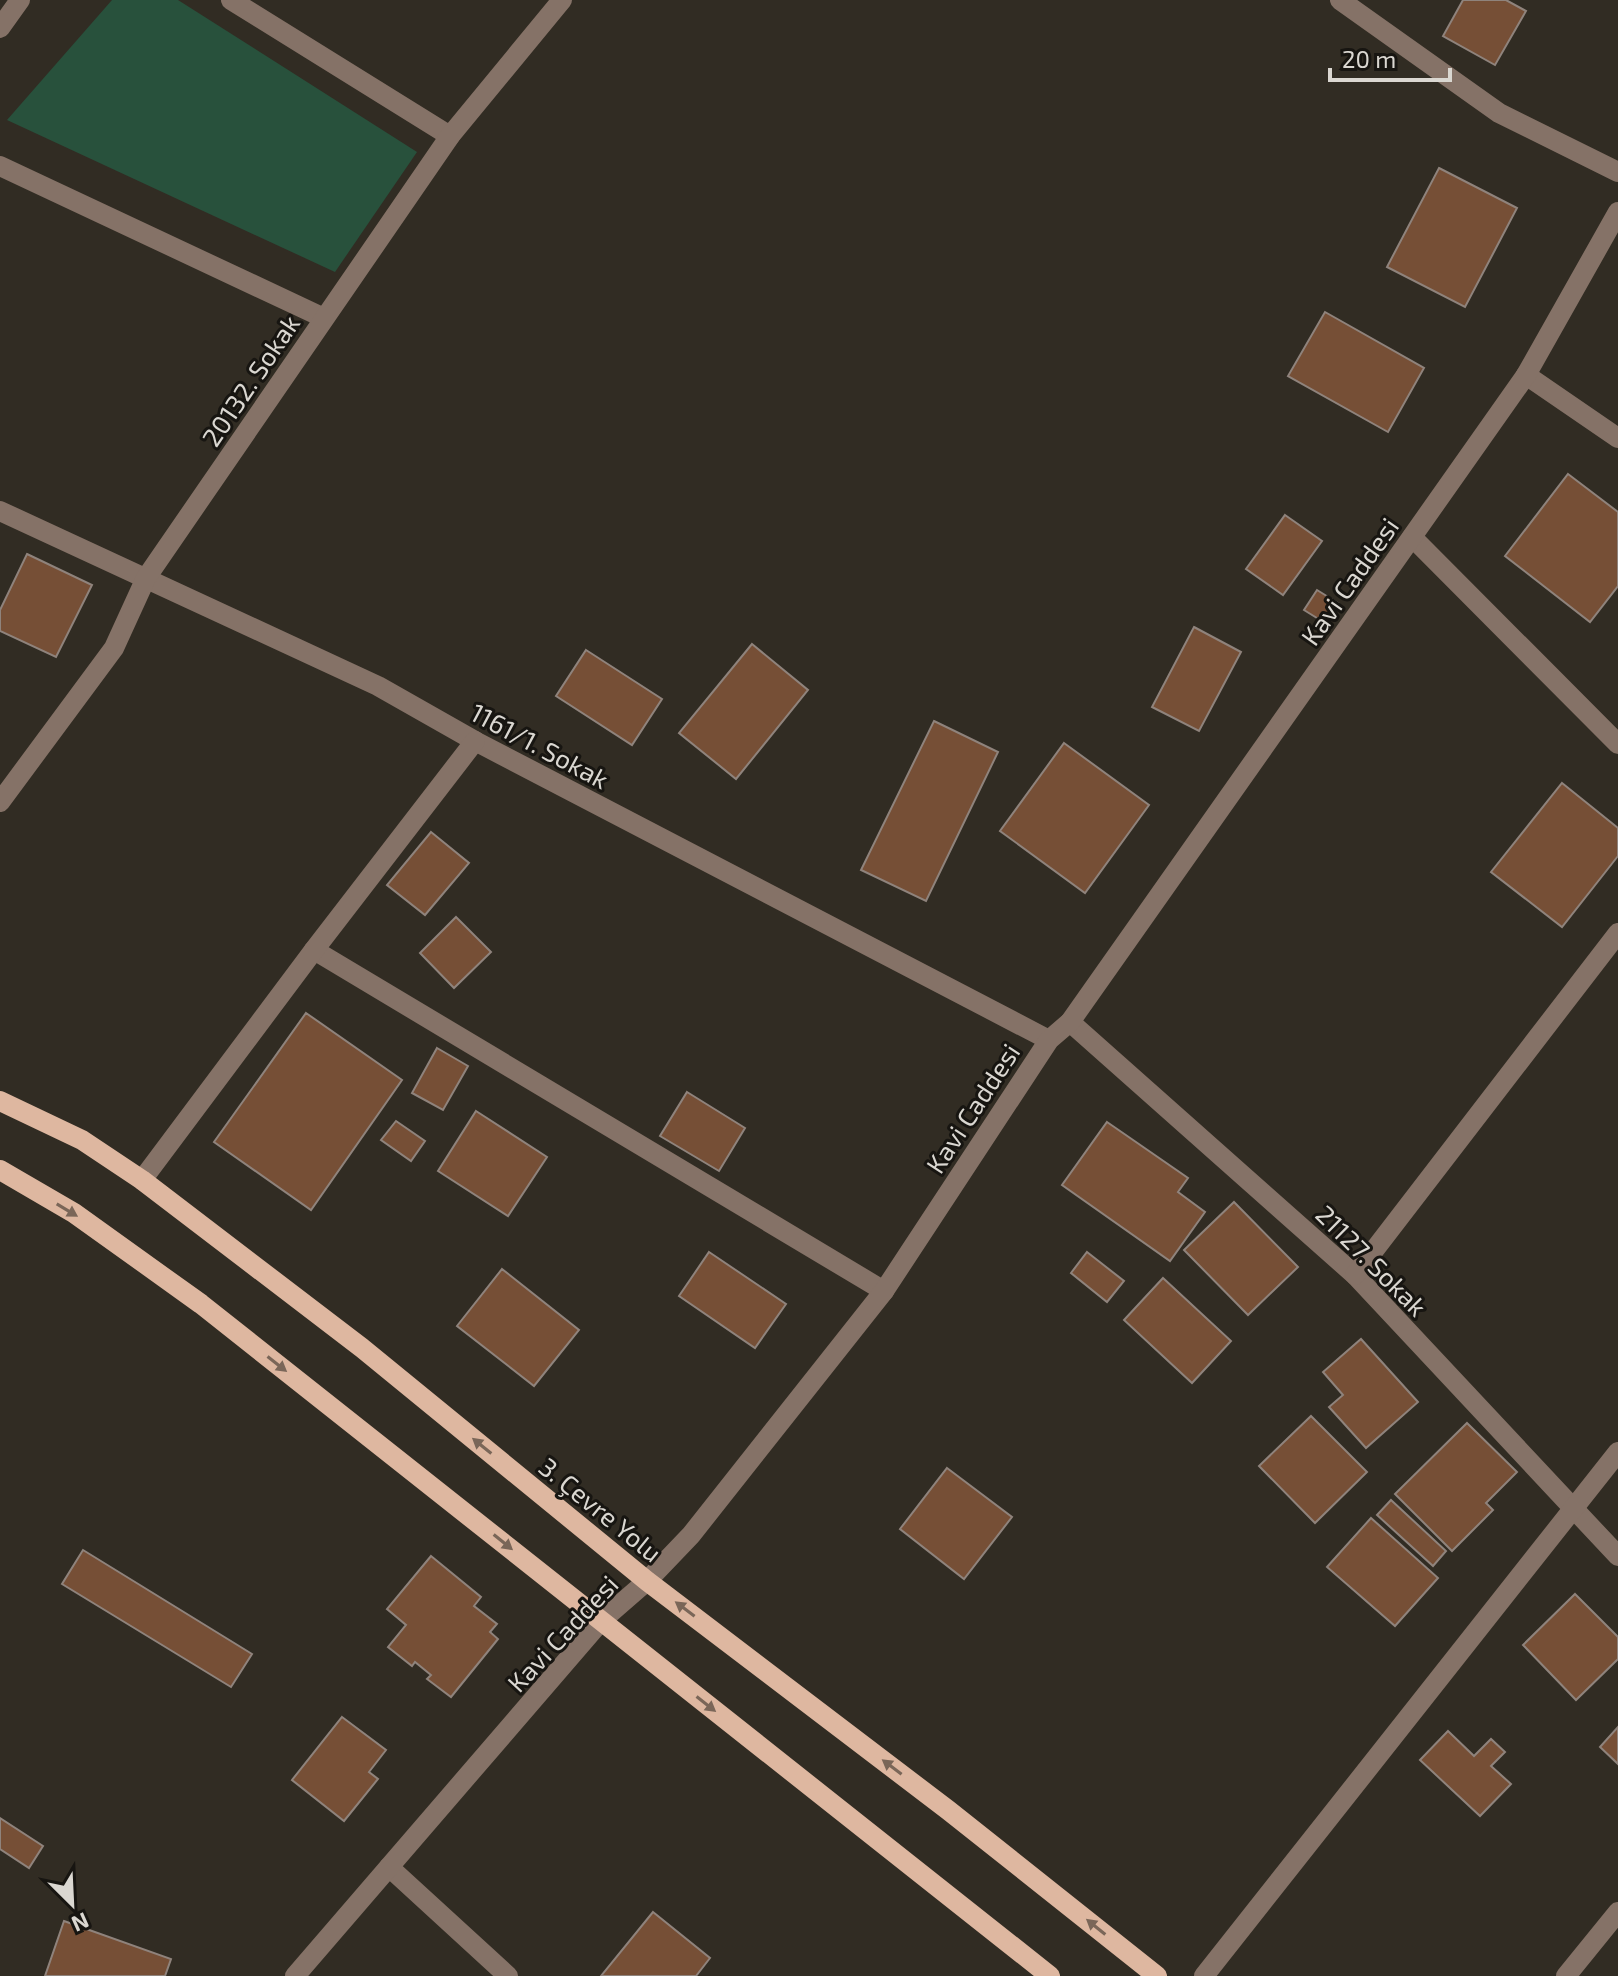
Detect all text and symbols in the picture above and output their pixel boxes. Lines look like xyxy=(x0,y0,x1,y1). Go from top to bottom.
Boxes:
scale bar xyxy=(1330,32,1450,82)
text: 20 m xyxy=(1342,44,1396,73)
street label: 20132. Sokak xyxy=(195,309,305,451)
street label: Kavi Caddesi xyxy=(1294,511,1404,651)
street label: 1161/1. Sokak xyxy=(466,696,614,794)
street label: Kavi Caddesi xyxy=(919,1037,1025,1179)
street label: 21127. Sokak xyxy=(1310,1198,1434,1322)
one-way arrow xyxy=(56,1202,78,1216)
one-way arrow xyxy=(267,1355,287,1371)
one-way arrow xyxy=(472,1438,492,1455)
street label: 3. Çevre Yolu xyxy=(532,1450,668,1569)
one-way arrow xyxy=(492,1534,513,1551)
street label: Kavi Caddesi xyxy=(500,1568,624,1698)
one-way arrow xyxy=(674,1602,695,1618)
one-way arrow xyxy=(696,1695,716,1711)
one-way arrow xyxy=(881,1759,902,1775)
north arrow xyxy=(32,1864,112,1944)
text: N xyxy=(68,1908,93,1938)
one-way arrow xyxy=(1086,1920,1106,1936)

